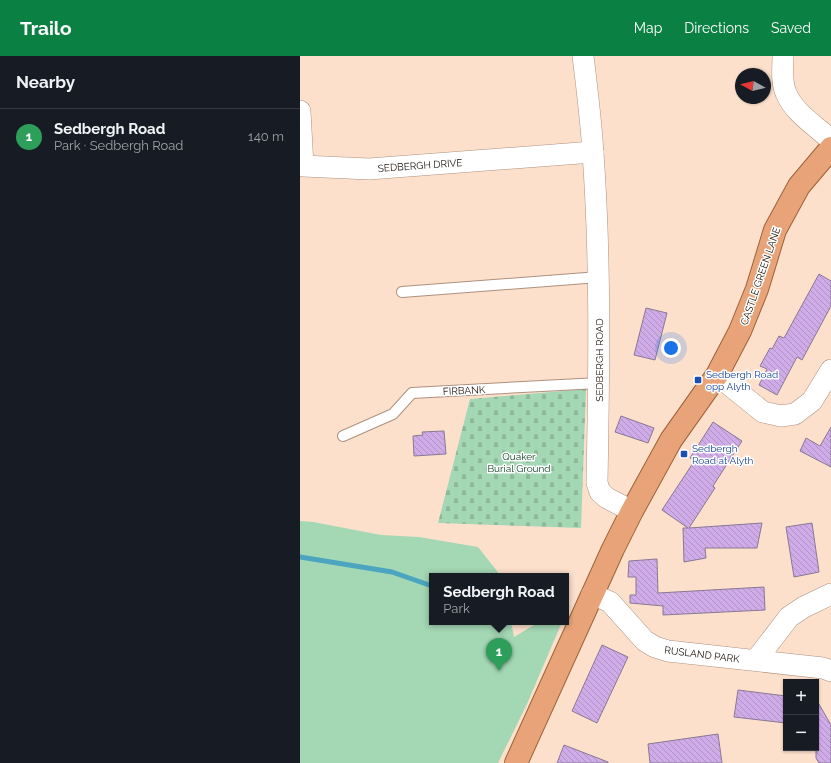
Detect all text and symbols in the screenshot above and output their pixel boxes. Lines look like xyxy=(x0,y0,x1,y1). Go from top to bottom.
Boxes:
text: Trailo xyxy=(20,17,71,39)
text: Map xyxy=(634,20,662,36)
text: Directions xyxy=(684,20,749,36)
text: Saved xyxy=(771,20,811,36)
north arrow xyxy=(735,68,771,104)
text: Nearby xyxy=(16,72,75,92)
text: Sedbergh Road xyxy=(54,120,165,138)
text: 1 xyxy=(26,129,32,144)
text: 140 m xyxy=(248,129,284,144)
text: Park · Sedbergh Road xyxy=(54,138,183,153)
street label: SEDBERGH DRIVE xyxy=(377,157,463,174)
street label: CASTLE GREEN LANE xyxy=(739,226,782,326)
street label: SEDBERGH ROAD xyxy=(594,318,605,402)
your location xyxy=(661,338,681,358)
place label: Sedbergh Road opp Alyth xyxy=(706,369,778,392)
marker: Sedbergh Road opp Alyth xyxy=(693,375,703,385)
street label: FIRBANK xyxy=(443,384,486,397)
place label: Sedbergh Road at Alyth xyxy=(692,443,754,466)
marker: Sedbergh Road at Alyth xyxy=(679,449,689,459)
park label: Quaker Burial Ground xyxy=(487,451,551,474)
popup xyxy=(429,573,569,625)
text: Sedbergh Road xyxy=(443,583,555,601)
text: Park xyxy=(443,601,470,616)
pin: 1 xyxy=(486,638,512,671)
street label: RUSLAND PARK xyxy=(664,644,741,665)
map controls xyxy=(783,679,819,751)
button: + xyxy=(783,679,819,715)
button: − xyxy=(783,715,819,751)

